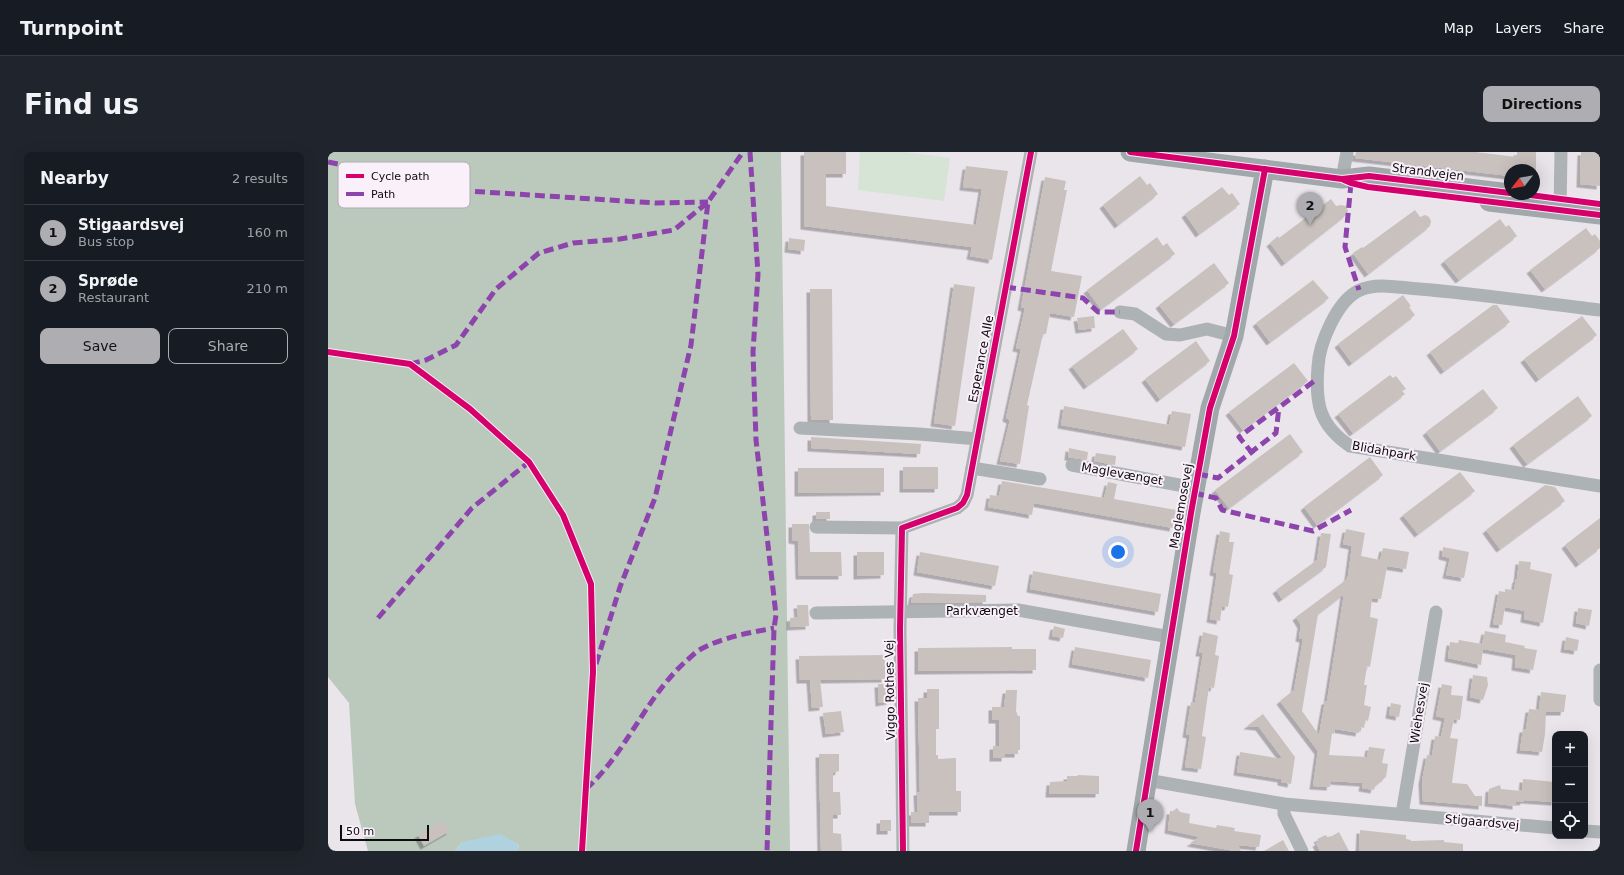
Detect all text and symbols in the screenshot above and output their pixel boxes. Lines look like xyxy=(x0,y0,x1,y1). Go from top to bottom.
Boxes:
text: Turnpoint xyxy=(20,17,123,39)
text: Map xyxy=(1444,20,1473,36)
text: Layers xyxy=(1495,20,1542,36)
text: Share xyxy=(1564,20,1604,36)
button: Directions xyxy=(1483,86,1600,122)
text: Find us xyxy=(24,88,139,121)
street label: Strandvejen xyxy=(1391,161,1465,183)
legend xyxy=(338,162,470,208)
north arrow xyxy=(1504,164,1540,200)
text: Nearby xyxy=(40,168,109,188)
text: Cycle path xyxy=(371,170,430,183)
text: 2 results xyxy=(232,171,288,186)
text: Path xyxy=(371,188,395,201)
pin: 2 xyxy=(1297,192,1323,225)
text: Stigaardsvej xyxy=(78,216,184,234)
text: 1 xyxy=(48,225,58,240)
text: 160 m xyxy=(246,225,288,240)
text: Bus stop xyxy=(78,234,134,249)
text: Sprøde xyxy=(78,272,138,290)
text: 2 xyxy=(48,281,58,296)
text: 210 m xyxy=(246,281,288,296)
text: Restaurant xyxy=(78,290,149,305)
street label: Esperance Alle xyxy=(966,314,996,404)
button: Save xyxy=(40,328,160,364)
button: Share xyxy=(168,328,288,364)
street label: Blidahpark xyxy=(1351,439,1417,463)
street label: Maglevænget xyxy=(1080,460,1164,488)
street label: Maglemosevej xyxy=(1167,462,1195,550)
your location xyxy=(1108,542,1128,562)
street label: Parkvænget xyxy=(946,604,1018,618)
street label: Viggo Rothes Vej xyxy=(882,640,898,740)
street label: Wiehesvej xyxy=(1407,682,1431,744)
map controls xyxy=(1552,731,1588,839)
button: + xyxy=(1552,731,1588,767)
button: − xyxy=(1552,767,1588,803)
pin: 1 xyxy=(1137,799,1163,832)
button: locate xyxy=(1552,803,1588,839)
street label: Stigaardsvej xyxy=(1444,812,1520,832)
scale bar xyxy=(340,823,429,842)
text: 50 m xyxy=(346,825,374,838)

